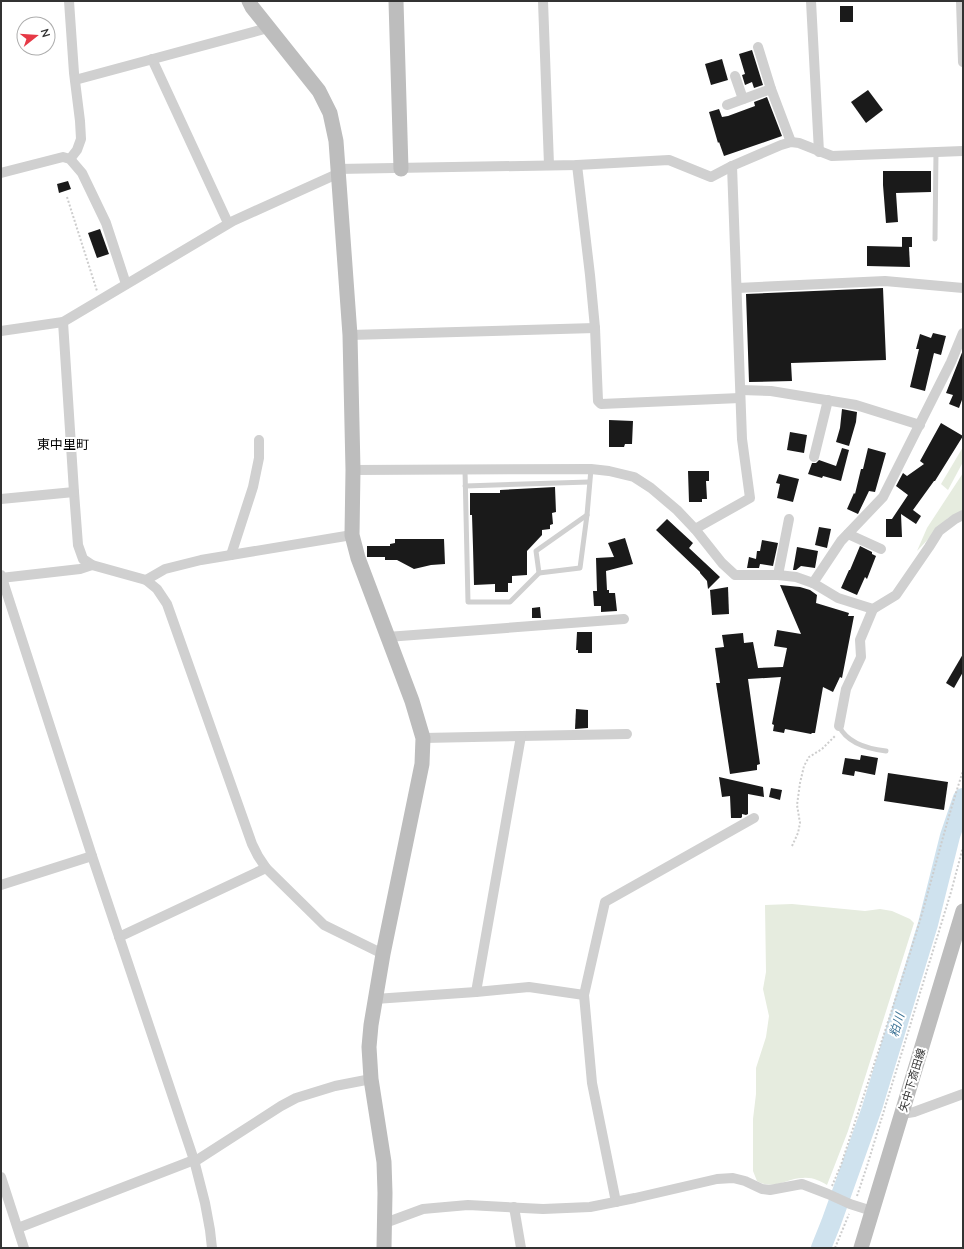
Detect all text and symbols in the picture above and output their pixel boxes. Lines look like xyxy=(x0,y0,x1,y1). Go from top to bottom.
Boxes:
north arrow xyxy=(16,16,56,56)
text: N xyxy=(37,27,53,39)
district label: 東中里町 xyxy=(37,436,89,454)
water label: 粕川 xyxy=(886,1009,909,1039)
street label: 矢中下斎田線 xyxy=(896,1046,929,1114)

